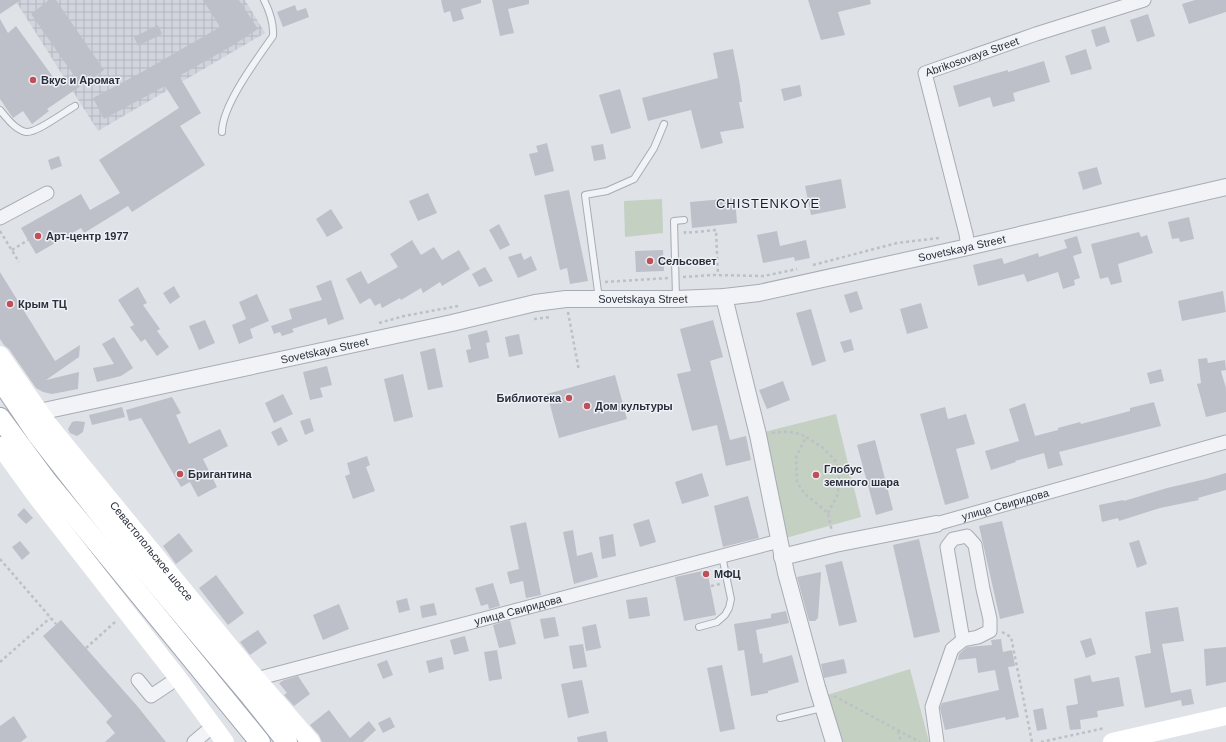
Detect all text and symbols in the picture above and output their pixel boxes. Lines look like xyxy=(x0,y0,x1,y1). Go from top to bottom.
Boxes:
street label: Abrikosovaya Street xyxy=(923,35,1020,79)
place label: Вкус и Аромат xyxy=(41,74,121,86)
marker: Вкус и Аромат xyxy=(28,75,38,85)
district label: CHISTENKOYE xyxy=(716,196,820,211)
place label: Арт-центр 1977 xyxy=(46,230,129,242)
marker: Арт-центр 1977 xyxy=(33,231,43,241)
street label: Sovetskaya Street xyxy=(917,232,1007,264)
place label: Сельсовет xyxy=(658,255,717,267)
marker: Сельсовет xyxy=(645,256,655,266)
street label: Sovetskaya Street xyxy=(598,293,688,305)
place label: Крым ТЦ xyxy=(18,298,67,310)
marker: Крым ТЦ xyxy=(5,299,15,309)
street label: Sovetskaya Street xyxy=(280,335,369,366)
place label: Библиотека xyxy=(496,392,562,404)
marker: Библиотека xyxy=(564,393,574,403)
place label: Дом культуры xyxy=(595,400,673,412)
marker: Дом культуры xyxy=(582,401,592,411)
place label: Глобус земного шара xyxy=(824,463,900,488)
place label: Бригантина xyxy=(188,468,253,480)
marker: Бригантина xyxy=(175,469,185,479)
marker: Глобус земного шара xyxy=(811,470,821,480)
street label: улица Свиридова xyxy=(960,486,1051,522)
street label: Севастопольское шоссе xyxy=(108,499,196,603)
place label: МФЦ xyxy=(714,568,741,580)
marker: МФЦ xyxy=(701,569,711,579)
street label: улица Свиридова xyxy=(473,592,564,627)

